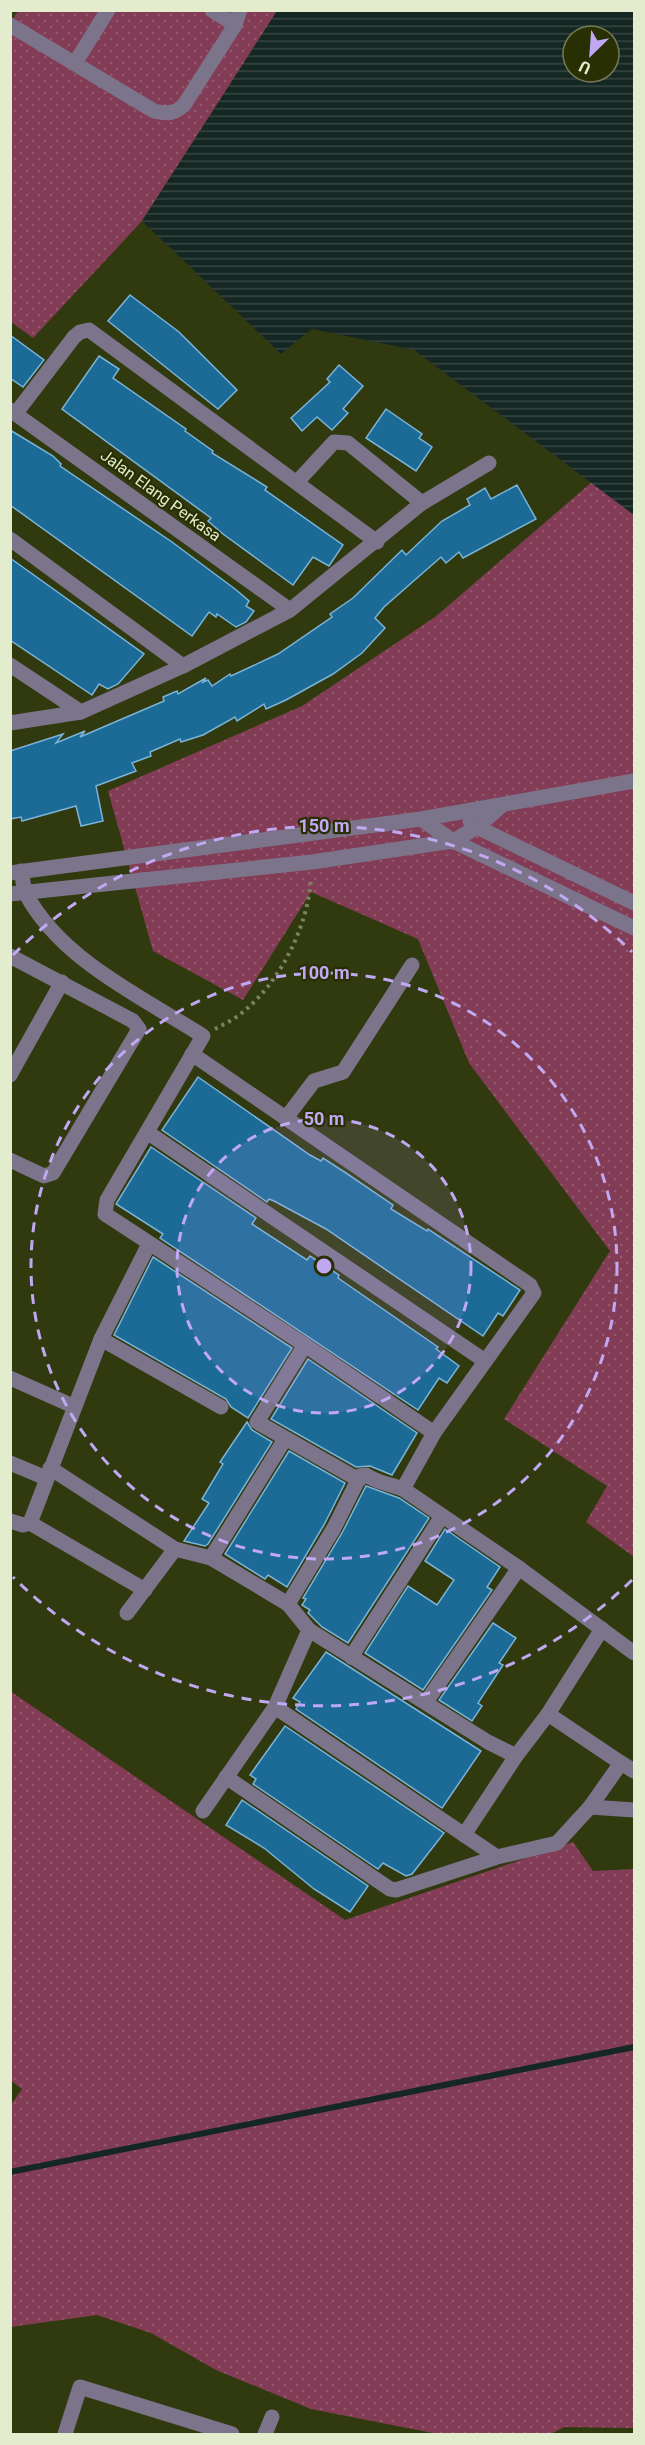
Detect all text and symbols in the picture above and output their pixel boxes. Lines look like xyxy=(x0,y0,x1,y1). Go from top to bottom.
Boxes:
north arrow xyxy=(561,24,621,84)
text: U xyxy=(576,56,594,78)
street label: Jalan Elang Perkasa xyxy=(97,445,225,545)
text: 150 m xyxy=(298,815,350,836)
text: 100 m xyxy=(298,962,350,983)
text: 50 m xyxy=(304,1108,344,1129)
centre of rings xyxy=(314,1256,334,1276)

